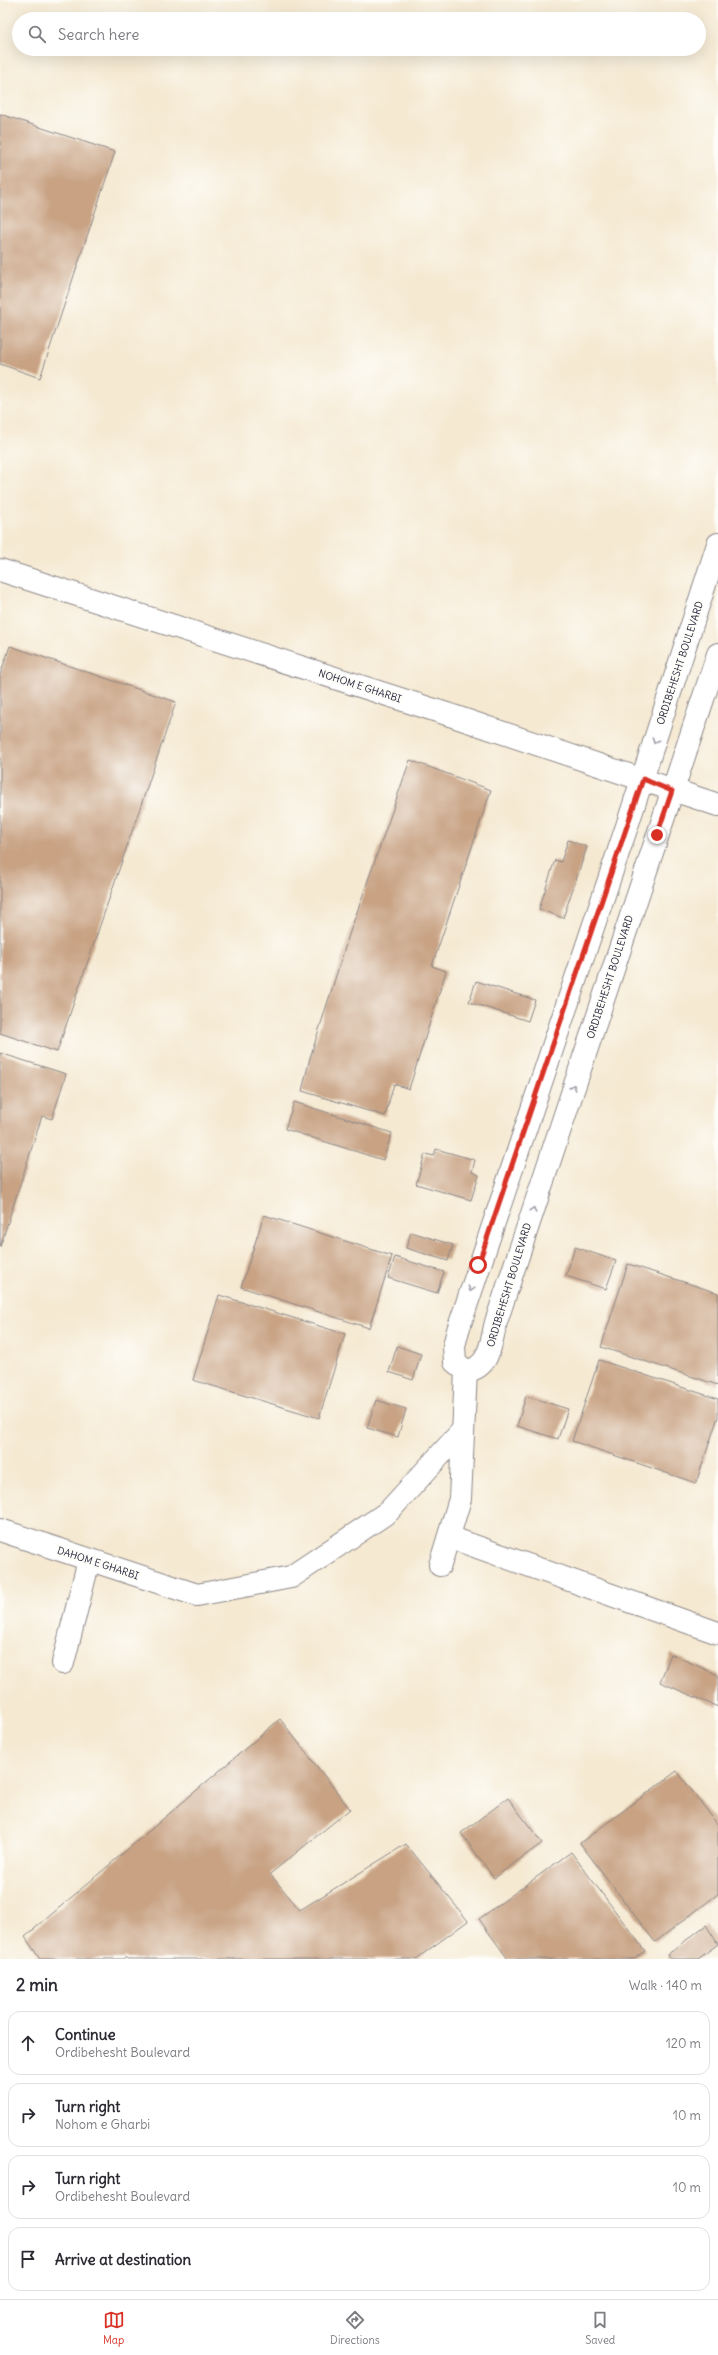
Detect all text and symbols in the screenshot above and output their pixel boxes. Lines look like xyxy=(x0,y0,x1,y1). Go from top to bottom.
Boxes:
search box xyxy=(12,12,706,56)
icon: search xyxy=(26,23,48,45)
text: Search here xyxy=(58,25,139,44)
street label: ORDIBEHESHT BOULEVARD xyxy=(654,599,706,727)
street label: NOHOM E GHARBI xyxy=(317,666,403,706)
one-way arrow xyxy=(651,737,660,744)
route end xyxy=(648,826,666,844)
street label: ORDIBEHESHT BOULEVARD xyxy=(584,913,636,1041)
one-way arrow xyxy=(569,1083,577,1090)
one-way arrow xyxy=(528,1207,536,1214)
street label: ORDIBEHESHT BOULEVARD xyxy=(484,1221,534,1349)
route start xyxy=(469,1256,487,1274)
one-way arrow xyxy=(467,1285,476,1292)
street label: DAHOM E GHARBI xyxy=(55,1544,141,1582)
text: 2 min xyxy=(16,1974,58,1996)
text: Walk · 140 m xyxy=(629,1977,702,1994)
text: Continue xyxy=(55,2025,116,2044)
icon: ahead xyxy=(17,2032,39,2054)
text: 120 m xyxy=(666,2035,701,2052)
text: Ordibehesht Boulevard xyxy=(55,2044,190,2061)
text: Turn right xyxy=(55,2097,120,2116)
icon: right xyxy=(17,2104,39,2126)
text: 10 m xyxy=(673,2107,701,2124)
text: Nohom e Gharbi xyxy=(55,2116,150,2133)
text: Turn right xyxy=(55,2169,120,2188)
icon: right xyxy=(17,2176,39,2198)
text: 10 m xyxy=(673,2179,701,2196)
text: Ordibehesht Boulevard xyxy=(55,2188,190,2205)
icon: arrive xyxy=(17,2248,39,2270)
text: Arrive at destination xyxy=(55,2250,191,2269)
tab: Map xyxy=(103,2309,125,2347)
tab: Directions xyxy=(330,2309,380,2347)
tab: Saved xyxy=(585,2309,615,2347)

